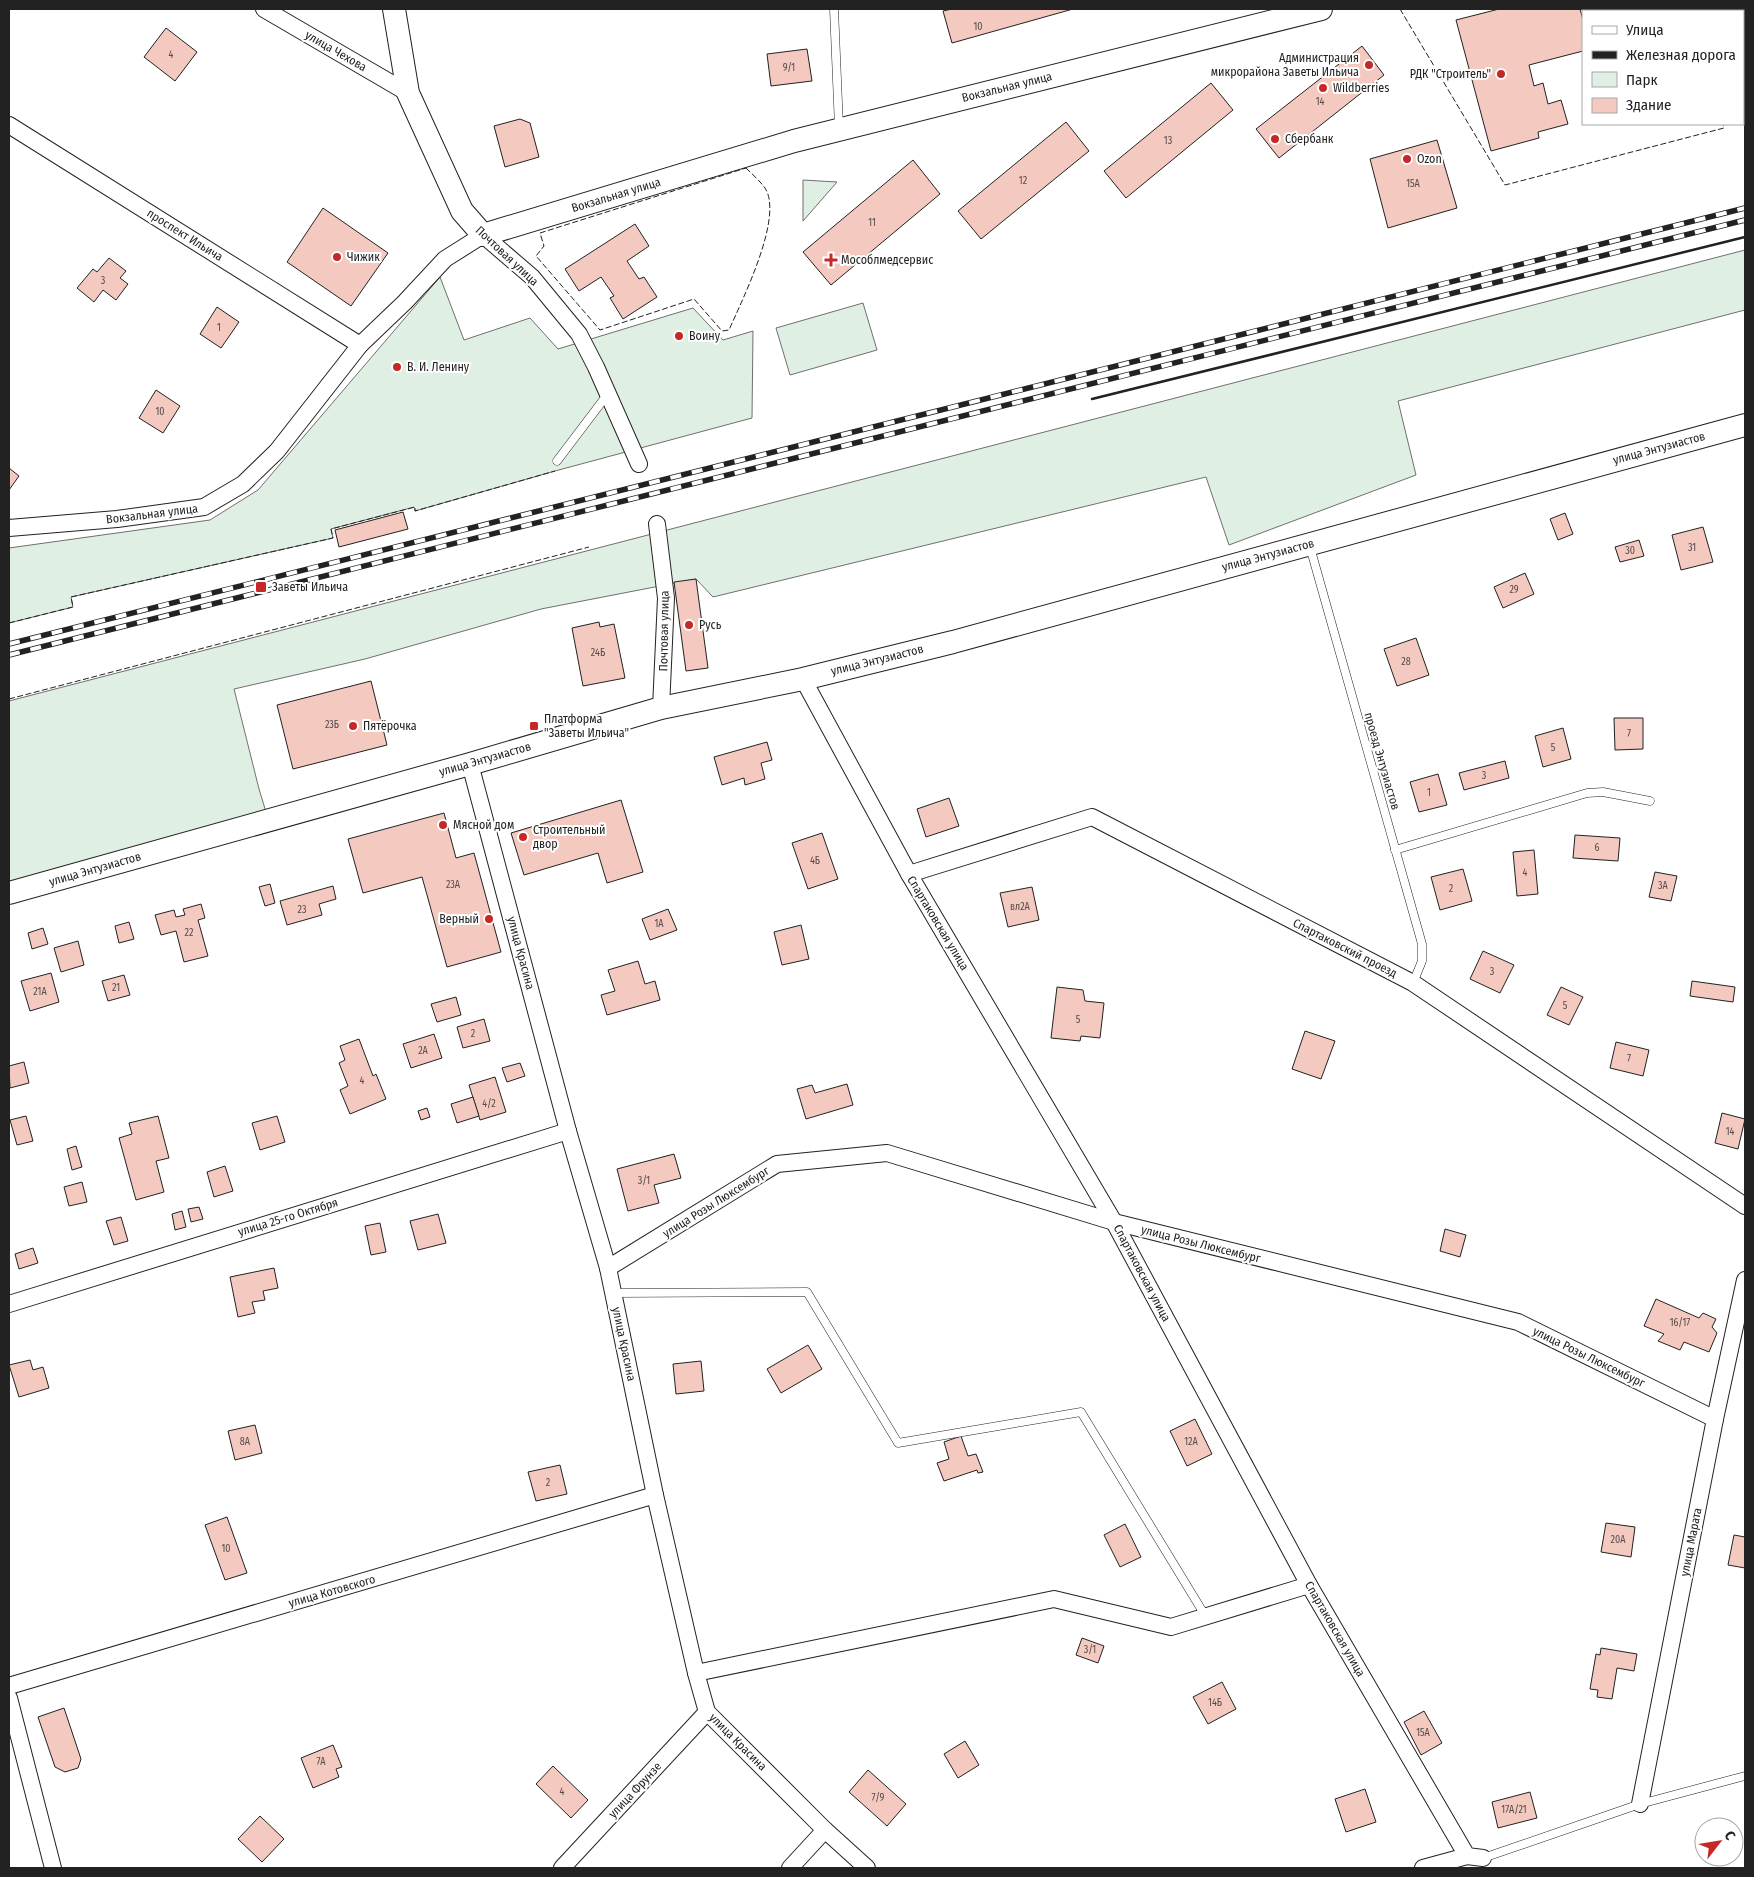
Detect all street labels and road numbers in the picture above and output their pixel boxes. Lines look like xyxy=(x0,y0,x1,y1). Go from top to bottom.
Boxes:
street label: улица Чехова xyxy=(303,28,369,74)
street label: Вокзальная улица xyxy=(960,69,1054,105)
street label: Вокзальная улица xyxy=(570,175,662,215)
street label: проспект Ильича xyxy=(144,206,226,264)
street label: Почтовая улица xyxy=(473,223,541,289)
street label: улица Энтузиастов xyxy=(1611,429,1707,467)
street label: Вокзальная улица xyxy=(105,501,199,527)
street label: улица Энтузиастов xyxy=(1220,536,1316,574)
street label: Почтовая улица xyxy=(656,590,672,672)
street label: улица Энтузиастов xyxy=(829,642,925,678)
street label: проезд Энтузиастов xyxy=(1361,711,1403,811)
street label: улица Энтузиастов xyxy=(437,739,533,779)
street label: улица Энтузиастов xyxy=(47,849,143,889)
street label: Спартаковская улица xyxy=(904,873,972,973)
street label: улица Красина xyxy=(504,915,538,991)
street label: Спартаковский проезд xyxy=(1291,916,1399,980)
street label: улица Розы Люксембург xyxy=(660,1163,772,1240)
street label: улица 25-го Октября xyxy=(236,1195,340,1239)
street label: Спартаковская улица xyxy=(1111,1222,1174,1324)
street label: улица Розы Люксембург xyxy=(1140,1222,1263,1266)
street label: улица Красина xyxy=(609,1306,639,1382)
street label: улица Розы Люксембург xyxy=(1531,1324,1648,1390)
street label: улица Марата xyxy=(1677,1506,1705,1577)
street label: улица Котовского xyxy=(287,1572,377,1610)
street label: Спартаковская улица xyxy=(1302,1579,1368,1679)
street label: улица Красина xyxy=(706,1710,770,1774)
street label: улица Фрунзе xyxy=(606,1759,664,1821)

